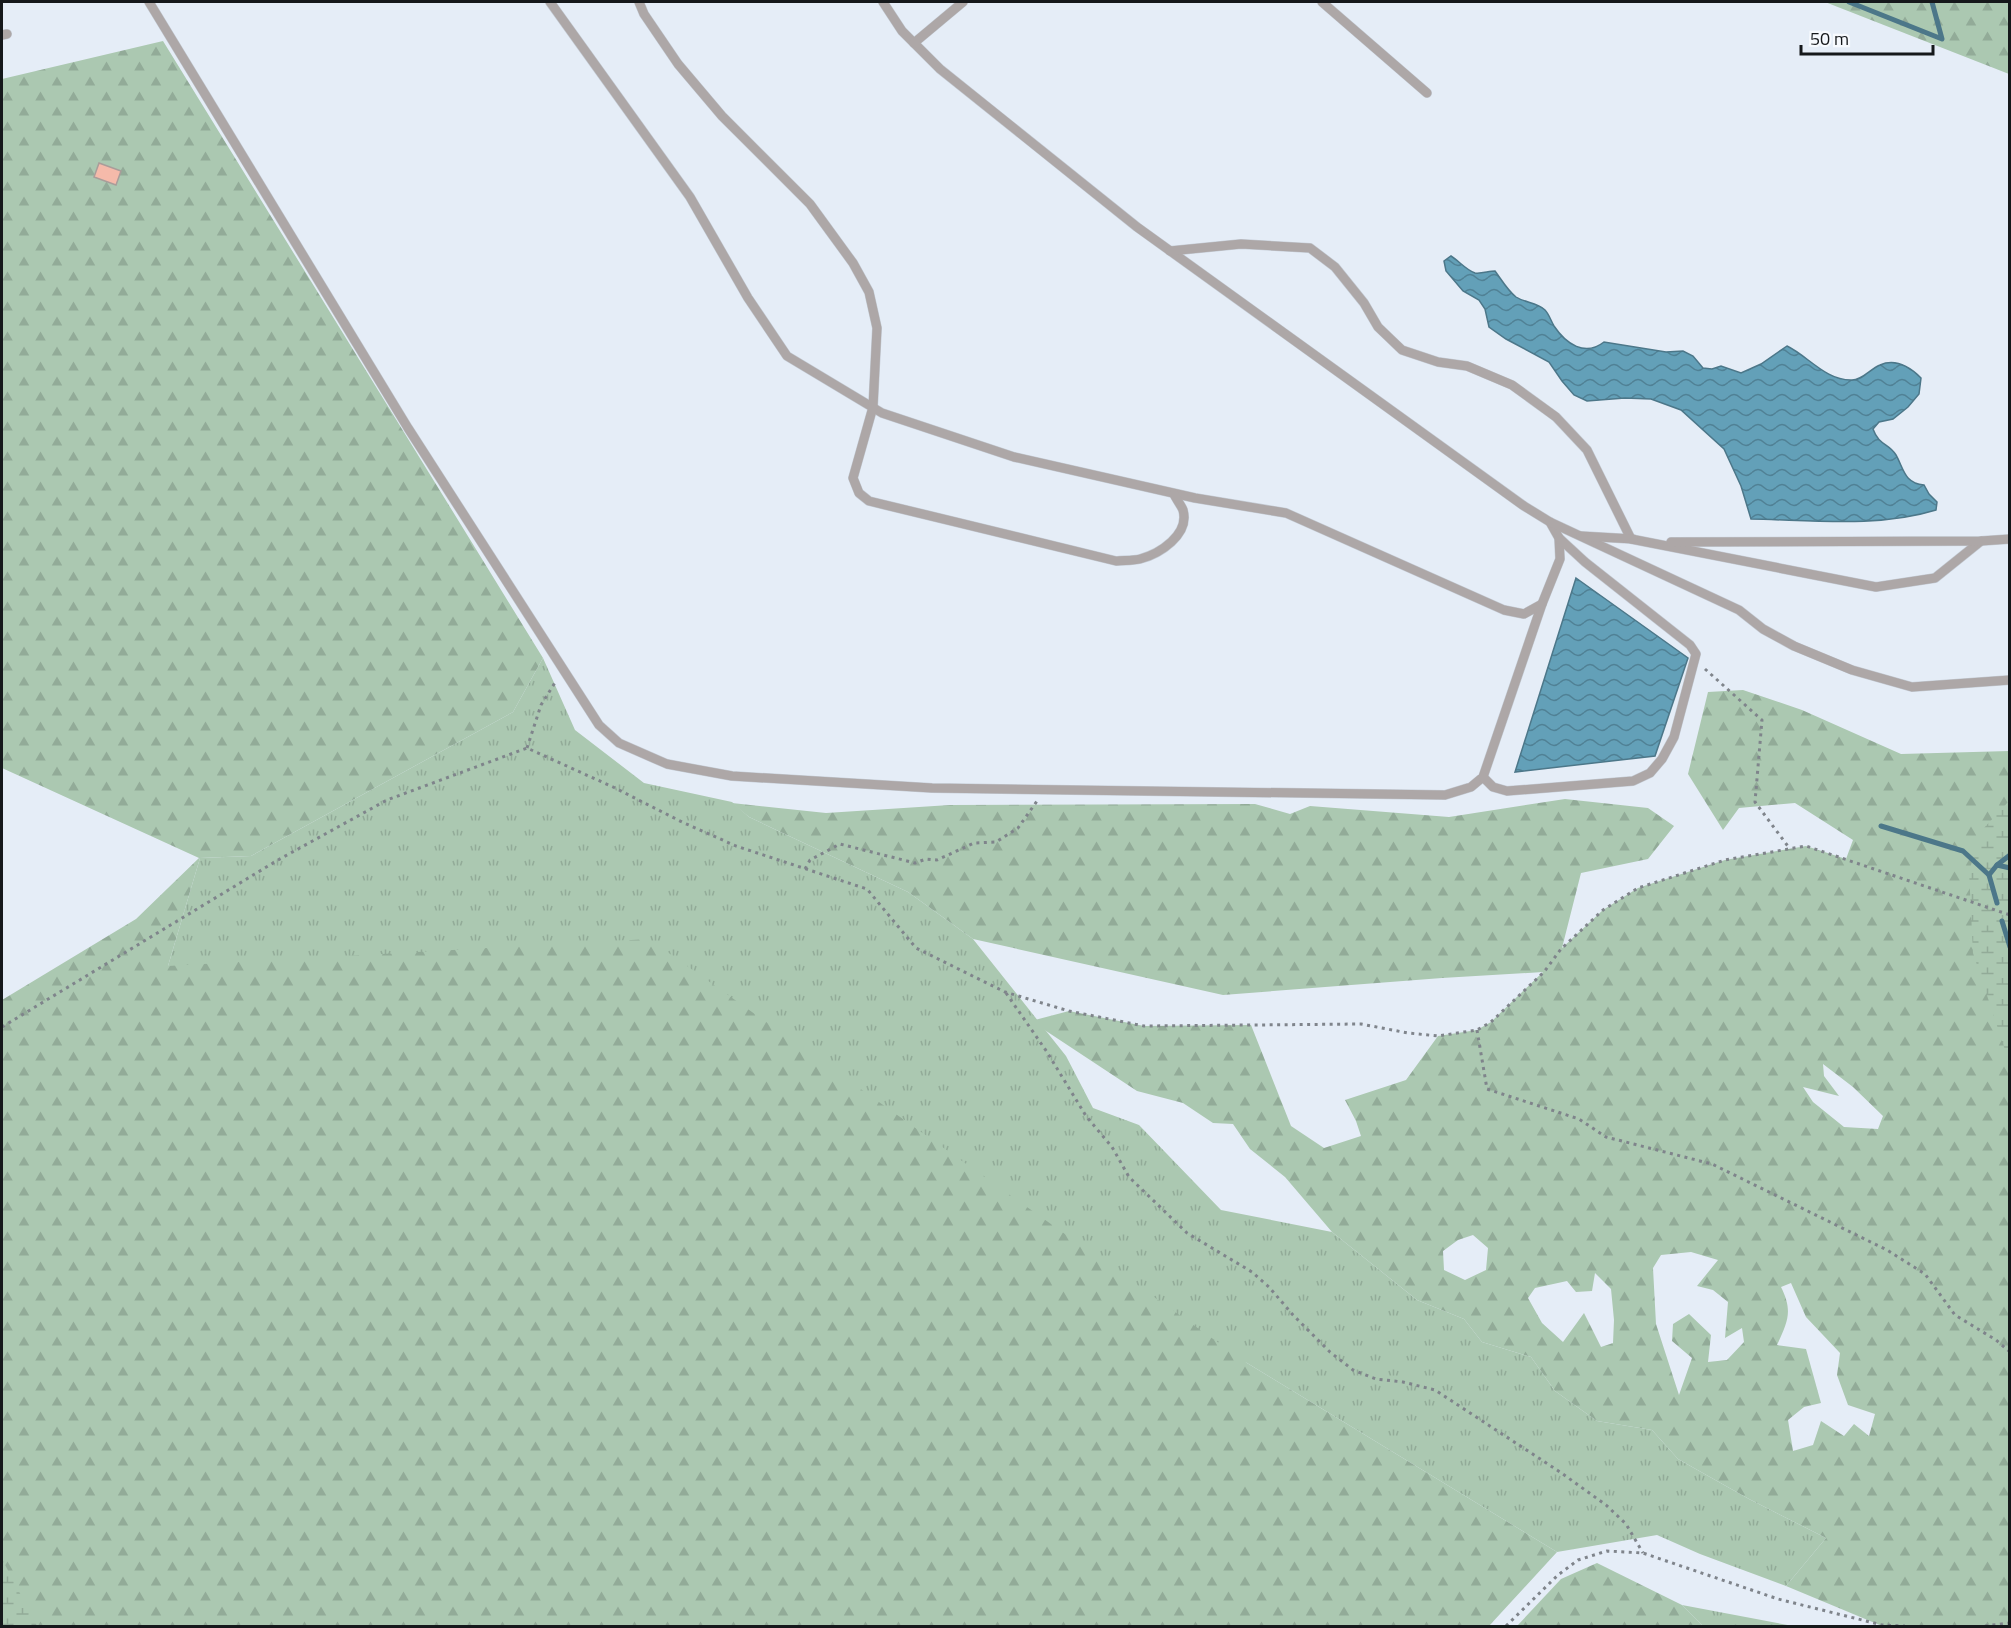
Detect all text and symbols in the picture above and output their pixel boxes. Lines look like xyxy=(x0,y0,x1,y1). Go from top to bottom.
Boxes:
scale bar xyxy=(1801,18,1933,56)
text: 50 m xyxy=(1810,25,1849,52)

